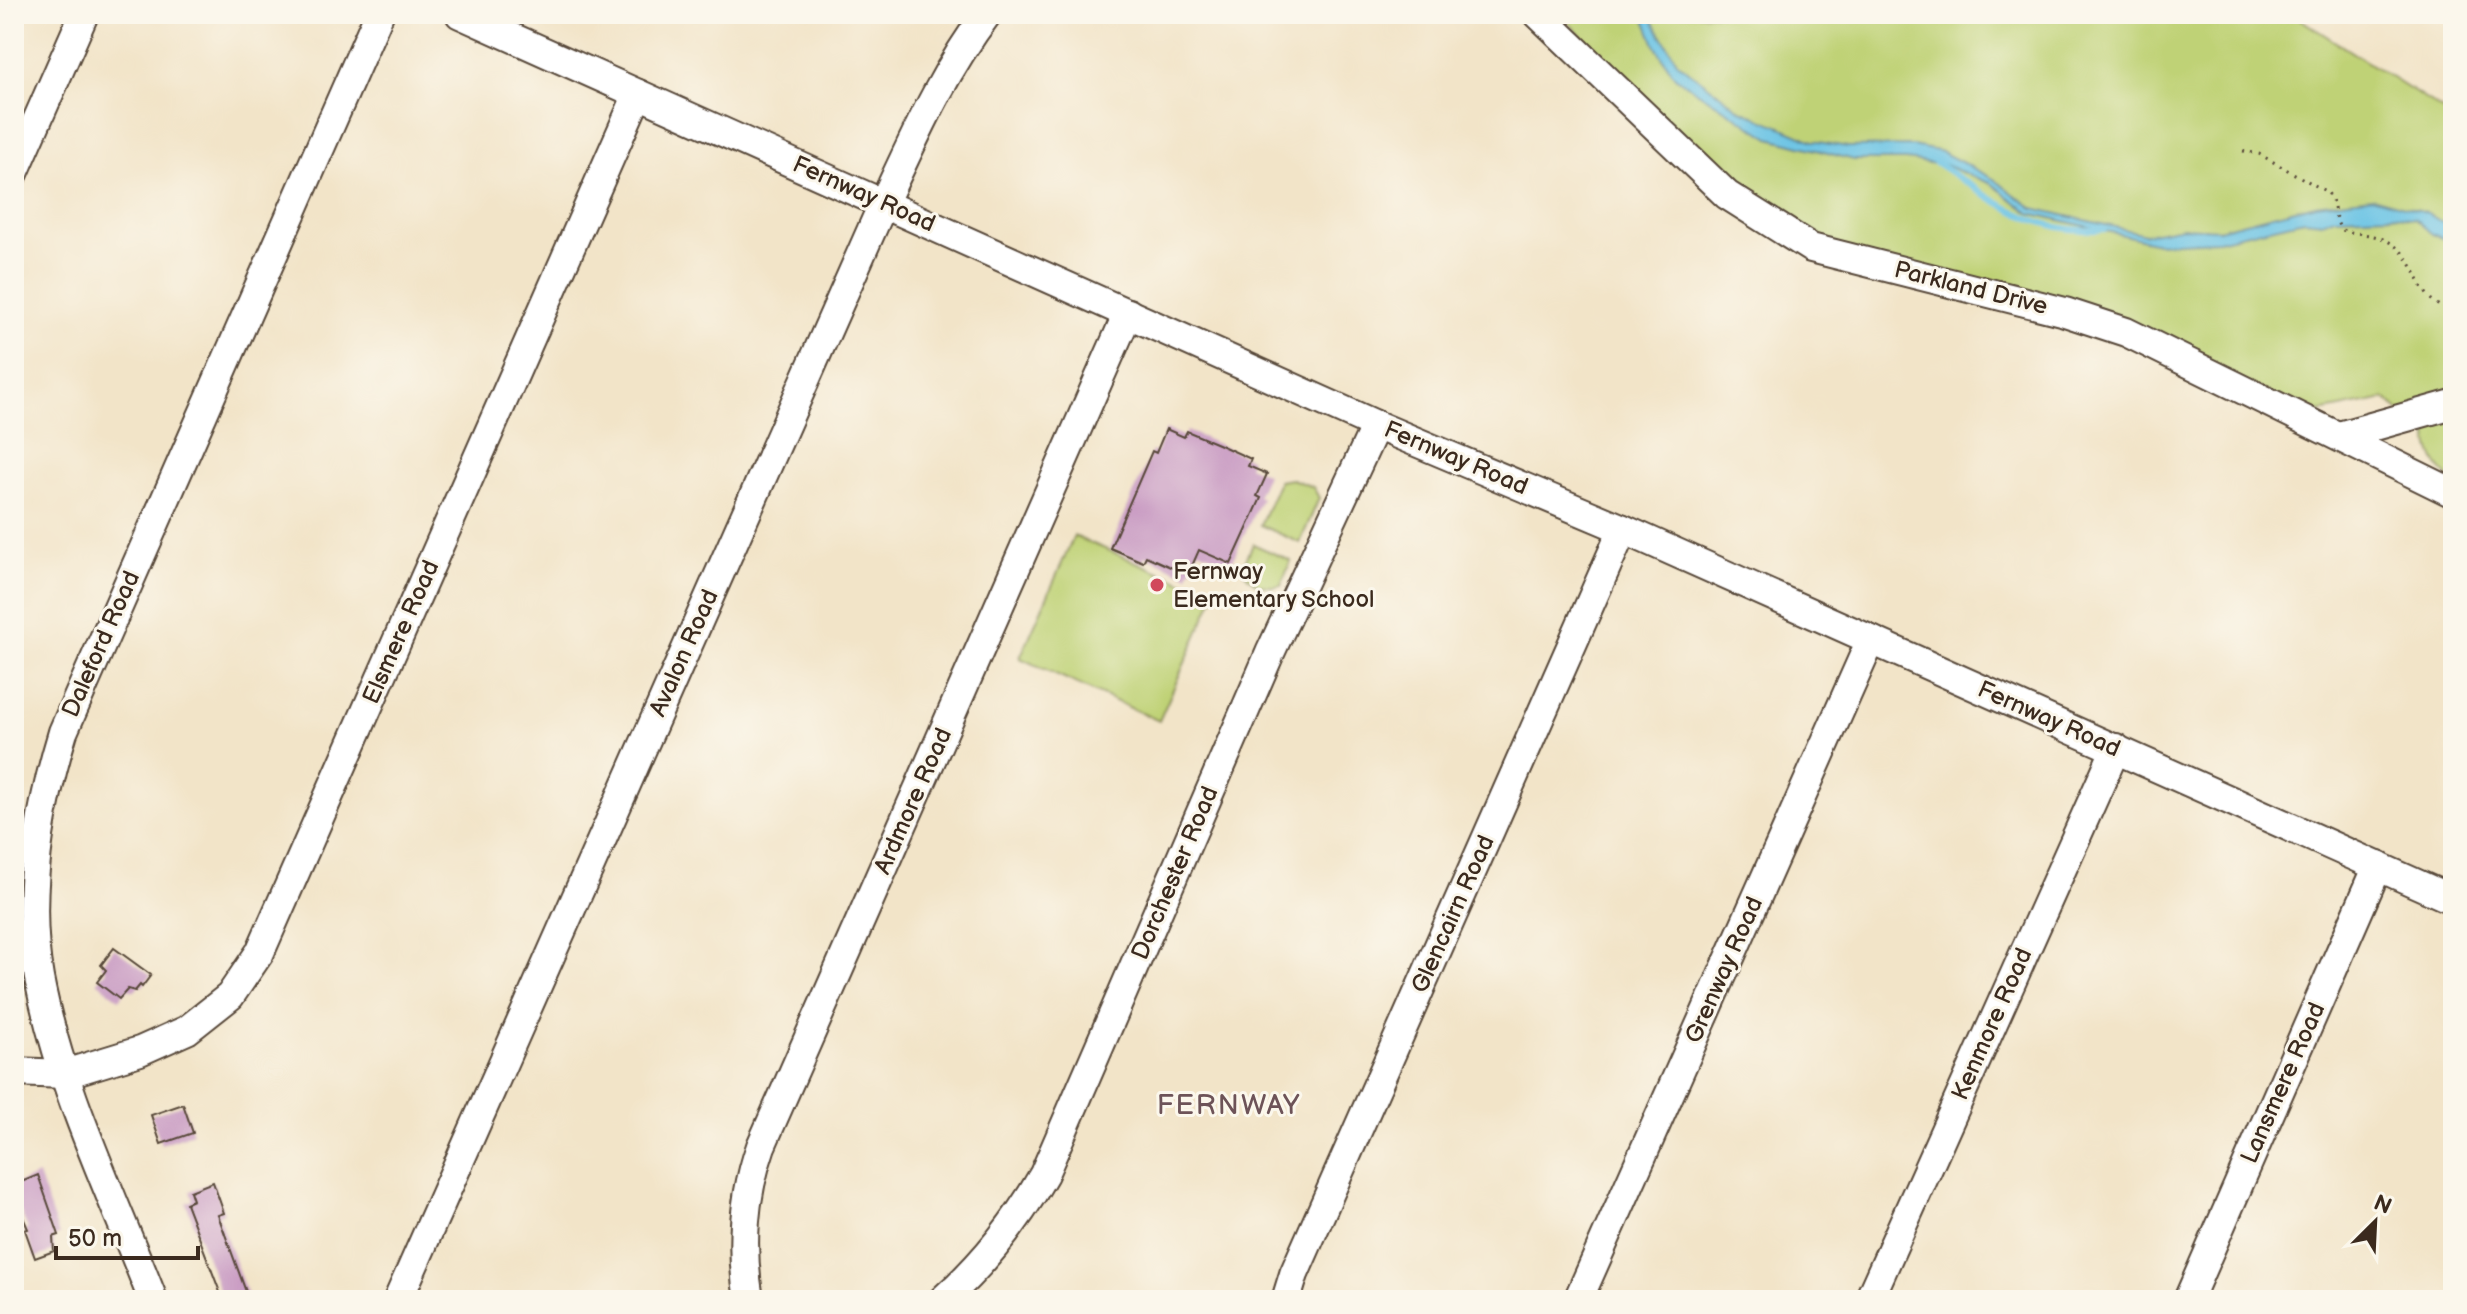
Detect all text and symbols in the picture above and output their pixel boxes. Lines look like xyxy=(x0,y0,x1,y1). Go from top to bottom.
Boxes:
street label: Fernway Road xyxy=(788,150,940,238)
street label: Parkland Drive xyxy=(1891,255,2051,321)
street label: Fernway Road xyxy=(1380,415,1532,501)
street label: Elsmere Road xyxy=(356,556,446,708)
place label: Fernway Elementary School xyxy=(1173,557,1374,614)
street label: Daleford Road xyxy=(56,567,146,721)
marker: Fernway Elementary School xyxy=(1148,576,1166,594)
street label: Avalon Road xyxy=(643,585,725,721)
street label: Fernway Road xyxy=(1973,675,2125,763)
street label: Ardmore Road xyxy=(868,723,958,879)
street label: Dorchester Road xyxy=(1125,782,1225,964)
street label: Glencairn Road xyxy=(1405,831,1501,997)
street label: Grenway Road xyxy=(1679,892,1769,1048)
street label: Kenmore Road xyxy=(1946,943,2038,1105)
street label: Lansmere Road xyxy=(2235,998,2331,1168)
district label: FERNWAY xyxy=(1157,1089,1301,1122)
north arrow xyxy=(2335,1182,2415,1262)
text: N xyxy=(2369,1189,2396,1221)
scale bar xyxy=(56,1210,198,1260)
text: 50 m xyxy=(68,1224,122,1253)

